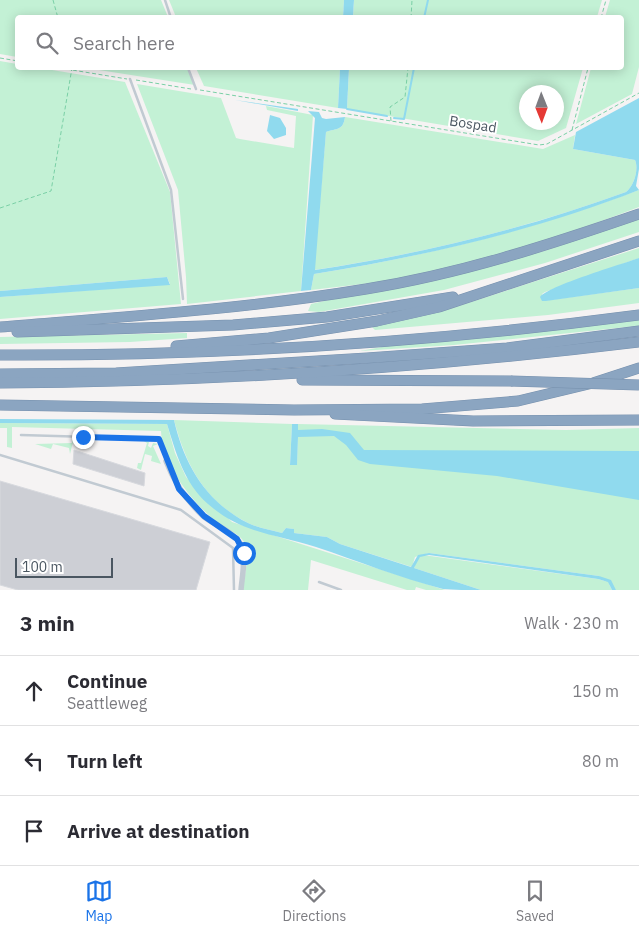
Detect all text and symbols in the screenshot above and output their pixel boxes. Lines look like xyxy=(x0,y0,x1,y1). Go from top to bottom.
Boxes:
search box xyxy=(15,15,624,70)
icon: search xyxy=(33,29,61,57)
text: Search here xyxy=(73,31,175,55)
north arrow xyxy=(519,85,564,130)
street label: Bospad xyxy=(448,111,498,137)
route end xyxy=(72,426,95,449)
route start xyxy=(233,542,256,565)
scale bar xyxy=(15,555,112,578)
text: 100 m xyxy=(22,558,63,576)
text: 3 min xyxy=(20,609,75,637)
text: Walk · 230 m xyxy=(524,613,619,633)
text: Continue xyxy=(67,669,147,693)
icon: ahead xyxy=(20,677,48,705)
text: 150 m xyxy=(572,681,619,701)
text: Seattleweg xyxy=(67,693,147,713)
icon: left xyxy=(20,747,48,775)
text: Turn left xyxy=(67,749,143,773)
text: 80 m xyxy=(582,751,619,771)
icon: arrive xyxy=(20,817,48,845)
text: Arrive at destination xyxy=(67,819,250,843)
tab: Map xyxy=(85,877,113,925)
tab: Directions xyxy=(283,877,346,925)
tab: Saved xyxy=(516,877,554,925)

